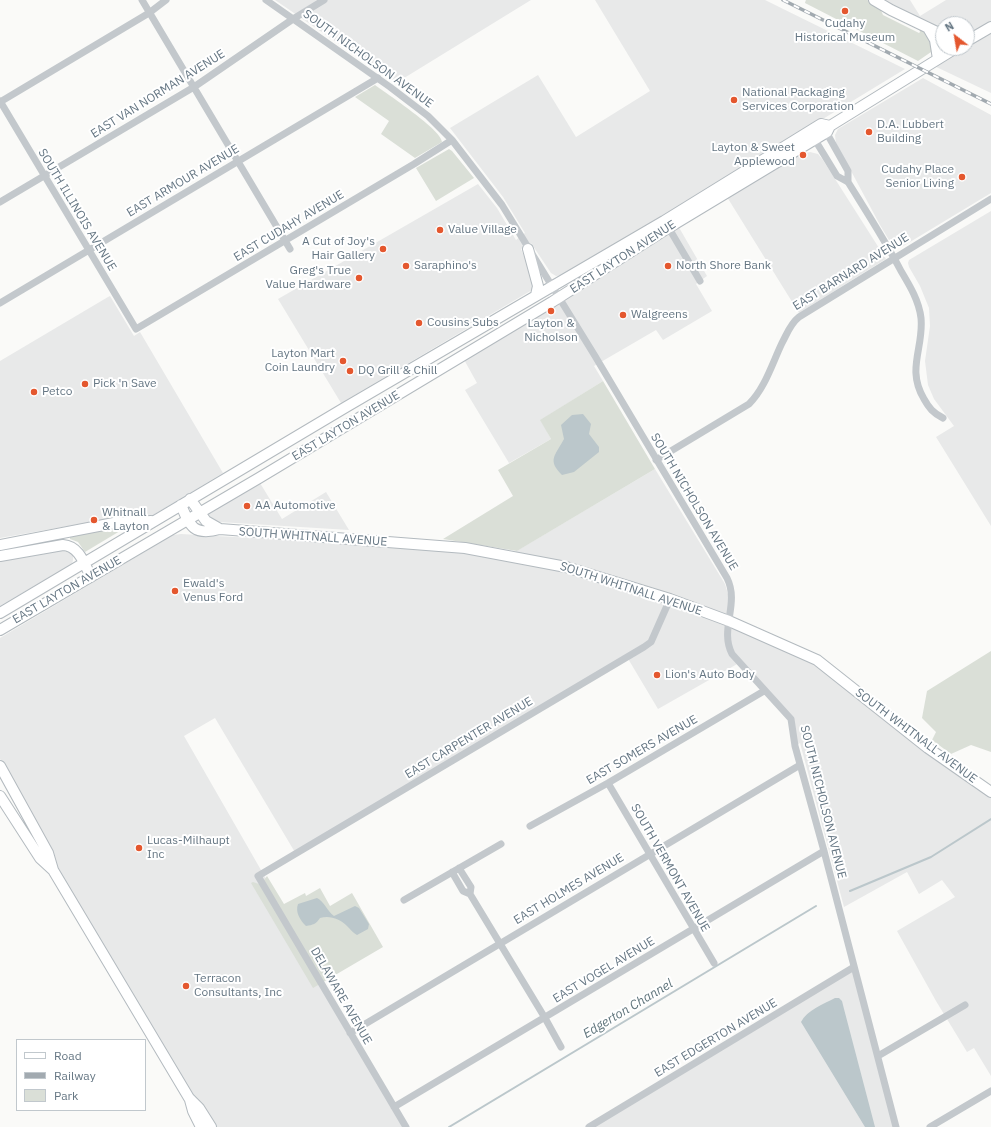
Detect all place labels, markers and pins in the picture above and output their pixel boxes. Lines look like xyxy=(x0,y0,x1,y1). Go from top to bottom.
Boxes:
marker: Cudahy Historical Museum xyxy=(840,6,850,16)
place label: Cudahy Historical Museum xyxy=(795,17,895,45)
place label: National Packaging Services Corporation xyxy=(742,86,854,114)
marker: National Packaging Services Corporation xyxy=(729,95,739,105)
place label: D.A. Lubbert Building xyxy=(877,118,944,146)
marker: D.A. Lubbert Building xyxy=(864,127,874,137)
place label: Layton & Sweet Applewood xyxy=(711,141,795,169)
marker: Layton & Sweet Applewood xyxy=(798,150,808,160)
place label: Cudahy Place Senior Living xyxy=(881,163,954,191)
marker: Cudahy Place Senior Living xyxy=(957,172,967,182)
place label: Value Village xyxy=(448,223,517,237)
marker: Value Village xyxy=(435,225,445,235)
place label: A Cut of Joy's Hair Gallery xyxy=(302,235,375,263)
marker: A Cut of Joy's Hair Gallery xyxy=(378,244,388,254)
place label: Saraphino's xyxy=(414,259,477,273)
place label: North Shore Bank xyxy=(676,259,771,273)
marker: Saraphino's xyxy=(401,261,411,271)
marker: North Shore Bank xyxy=(663,261,673,271)
place label: Greg's True Value Hardware xyxy=(266,264,351,292)
marker: Greg's True Value Hardware xyxy=(354,273,364,283)
marker: Layton & Nicholson xyxy=(546,306,556,316)
place label: Walgreens xyxy=(631,308,688,322)
marker: Walgreens xyxy=(618,310,628,320)
place label: Cousins Subs xyxy=(427,316,499,330)
place label: Layton & Nicholson xyxy=(524,317,578,345)
marker: Cousins Subs xyxy=(414,318,424,328)
place label: Layton Mart Coin Laundry xyxy=(265,347,335,375)
marker: Layton Mart Coin Laundry xyxy=(338,356,348,366)
place label: DQ Grill & Chill xyxy=(358,364,437,378)
marker: DQ Grill & Chill xyxy=(345,366,355,376)
place label: Pick 'n Save xyxy=(93,377,157,391)
marker: Pick 'n Save xyxy=(80,379,90,389)
place label: Petco xyxy=(42,385,72,399)
marker: Petco xyxy=(29,387,39,397)
place label: AA Automotive xyxy=(255,499,336,513)
marker: AA Automotive xyxy=(242,501,252,511)
place label: Whitnall & Layton xyxy=(102,506,149,534)
marker: Whitnall & Layton xyxy=(89,515,99,525)
place label: Ewald's Venus Ford xyxy=(183,577,243,605)
marker: Ewald's Venus Ford xyxy=(170,586,180,596)
place label: Lion's Auto Body xyxy=(665,668,755,682)
marker: Lion's Auto Body xyxy=(652,670,662,680)
place label: Lucas-Milhaupt Inc xyxy=(147,834,230,862)
marker: Lucas-Milhaupt Inc xyxy=(134,843,144,853)
place label: Terracon Consultants, Inc xyxy=(194,972,282,1000)
marker: Terracon Consultants, Inc xyxy=(181,981,191,991)

